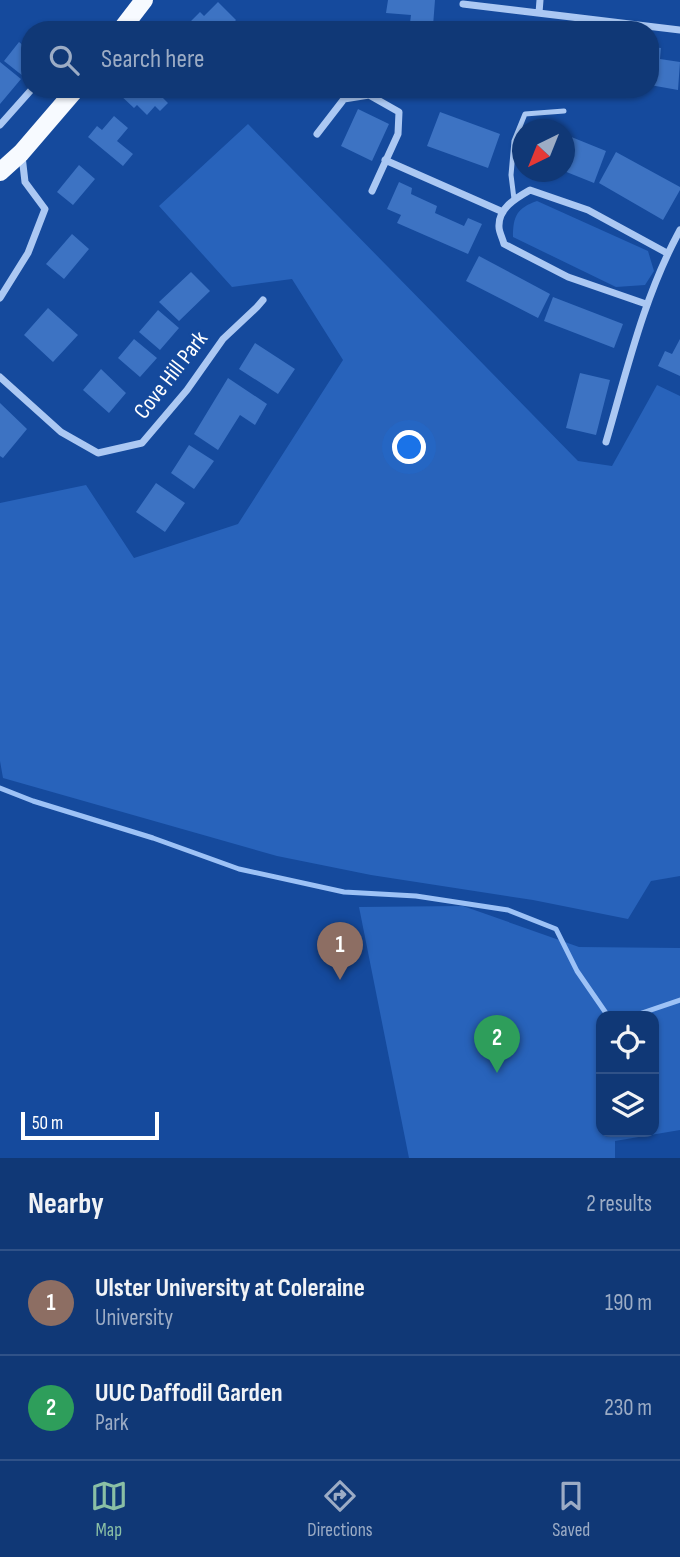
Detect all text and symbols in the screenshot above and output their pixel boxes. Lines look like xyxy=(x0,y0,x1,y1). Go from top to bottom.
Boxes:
search box xyxy=(21,21,659,98)
icon: search xyxy=(45,41,83,79)
text: Search here xyxy=(101,44,204,75)
north arrow xyxy=(512,119,575,182)
street label: Cove Hill Park xyxy=(128,325,214,425)
your location xyxy=(392,430,426,464)
pin: 1 xyxy=(317,922,363,980)
map controls xyxy=(596,1011,659,1137)
button: locate xyxy=(596,1011,659,1074)
pin: 2 xyxy=(474,1015,520,1073)
button: layers xyxy=(596,1074,659,1137)
scale bar xyxy=(21,1109,159,1141)
text: 50 m xyxy=(32,1112,63,1135)
text: Nearby xyxy=(28,1186,104,1222)
text: 2 results xyxy=(586,1190,652,1218)
text: Ulster University at Coleraine xyxy=(95,1273,365,1304)
text: 1 xyxy=(46,1289,56,1317)
text: 190 m xyxy=(605,1289,652,1317)
text: University xyxy=(95,1304,173,1332)
text: UUC Daffodil Garden xyxy=(95,1378,283,1409)
text: 2 xyxy=(46,1394,56,1422)
text: 230 m xyxy=(604,1394,652,1422)
text: Park xyxy=(95,1409,129,1437)
tab: Map xyxy=(90,1477,128,1542)
tab: Directions xyxy=(307,1477,373,1542)
tab: Saved xyxy=(552,1477,590,1542)

